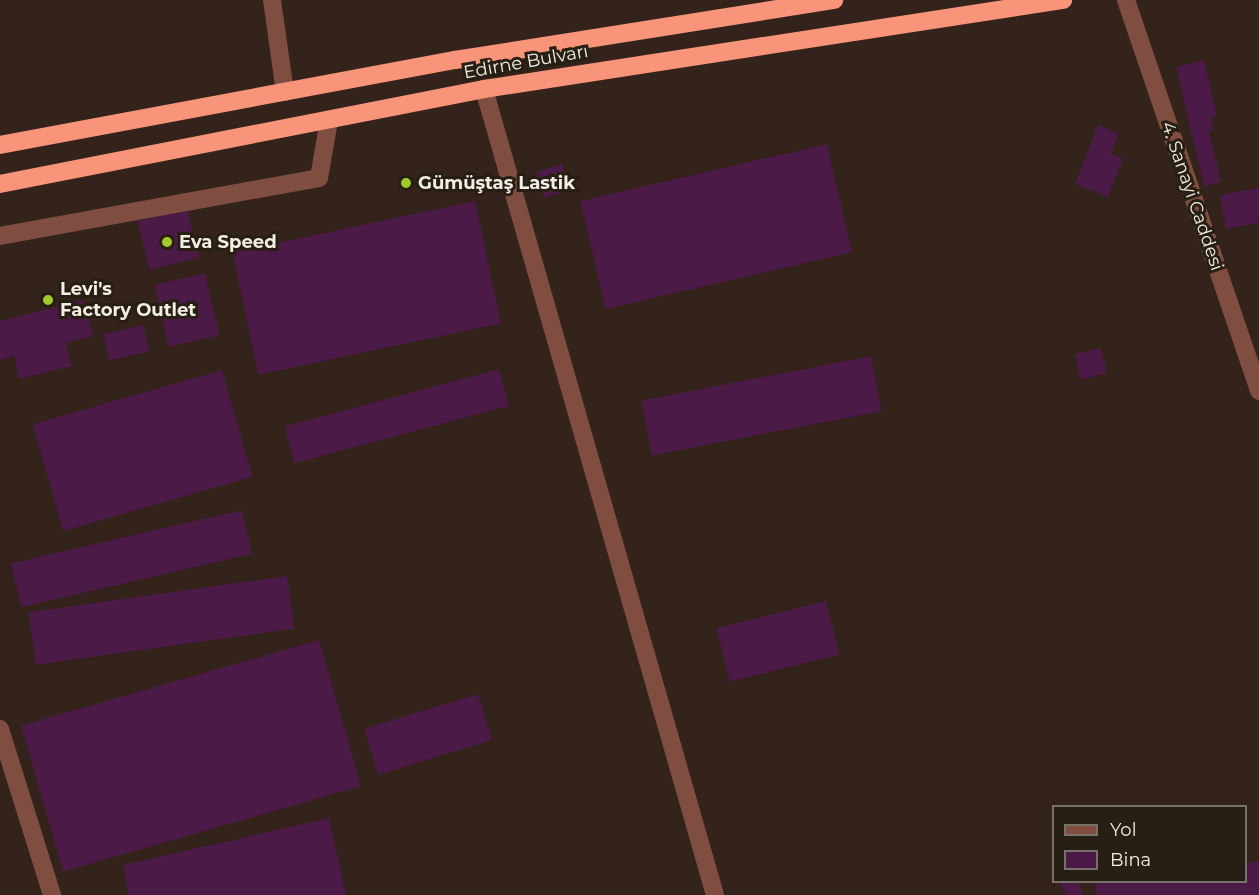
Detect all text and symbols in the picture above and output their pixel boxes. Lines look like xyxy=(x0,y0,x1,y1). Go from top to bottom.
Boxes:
street label: Edirne Bulvarı xyxy=(462,40,590,84)
street label: 4. Sanayi Caddesi xyxy=(1156,119,1228,273)
place label: Gümüştaş Lastik xyxy=(418,172,575,194)
marker: Gümüştaş Lastik xyxy=(399,176,413,190)
place label: Eva Speed xyxy=(179,231,277,253)
marker: Eva Speed xyxy=(160,235,174,249)
place label: Levi's Factory Outlet xyxy=(60,279,196,322)
marker: Levi's Factory Outlet xyxy=(41,293,55,307)
legend xyxy=(1052,805,1247,883)
text: Yol xyxy=(1110,819,1136,841)
text: Bina xyxy=(1110,849,1151,871)

